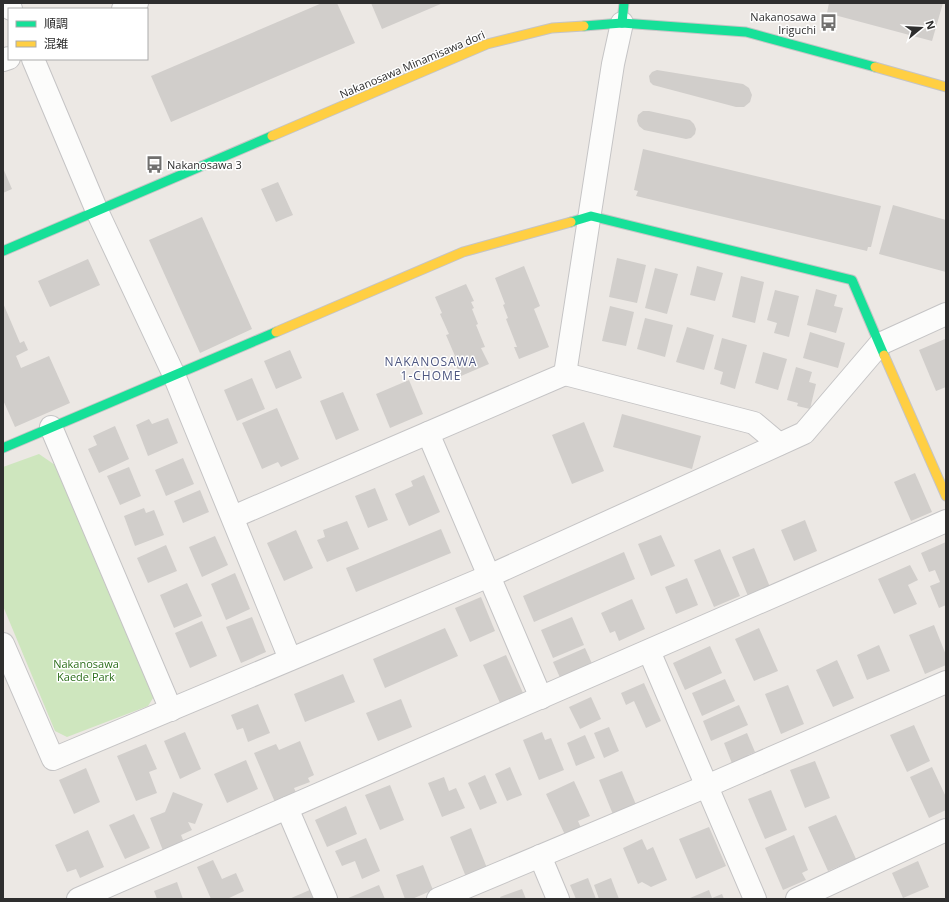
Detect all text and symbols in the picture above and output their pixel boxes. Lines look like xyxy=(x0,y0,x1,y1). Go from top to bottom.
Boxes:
legend xyxy=(8,8,148,60)
north arrow xyxy=(901,8,941,48)
place label: Nakanosawa Iriguchi xyxy=(750,9,816,37)
bus stop icon: Nakanosawa Iriguchi xyxy=(819,12,839,32)
text: 順調 xyxy=(44,15,68,32)
text: N xyxy=(922,18,940,31)
street label: Nakanosawa Minamisawa dori xyxy=(337,27,487,101)
text: 混雑 xyxy=(44,35,68,52)
bus stop icon: Nakanosawa 3 xyxy=(144,154,164,174)
place label: Nakanosawa 3 xyxy=(167,157,242,172)
district label: NAKANOSAWA 1-CHOME xyxy=(385,353,477,384)
park label: Nakanosawa Kaede Park xyxy=(53,656,119,684)

